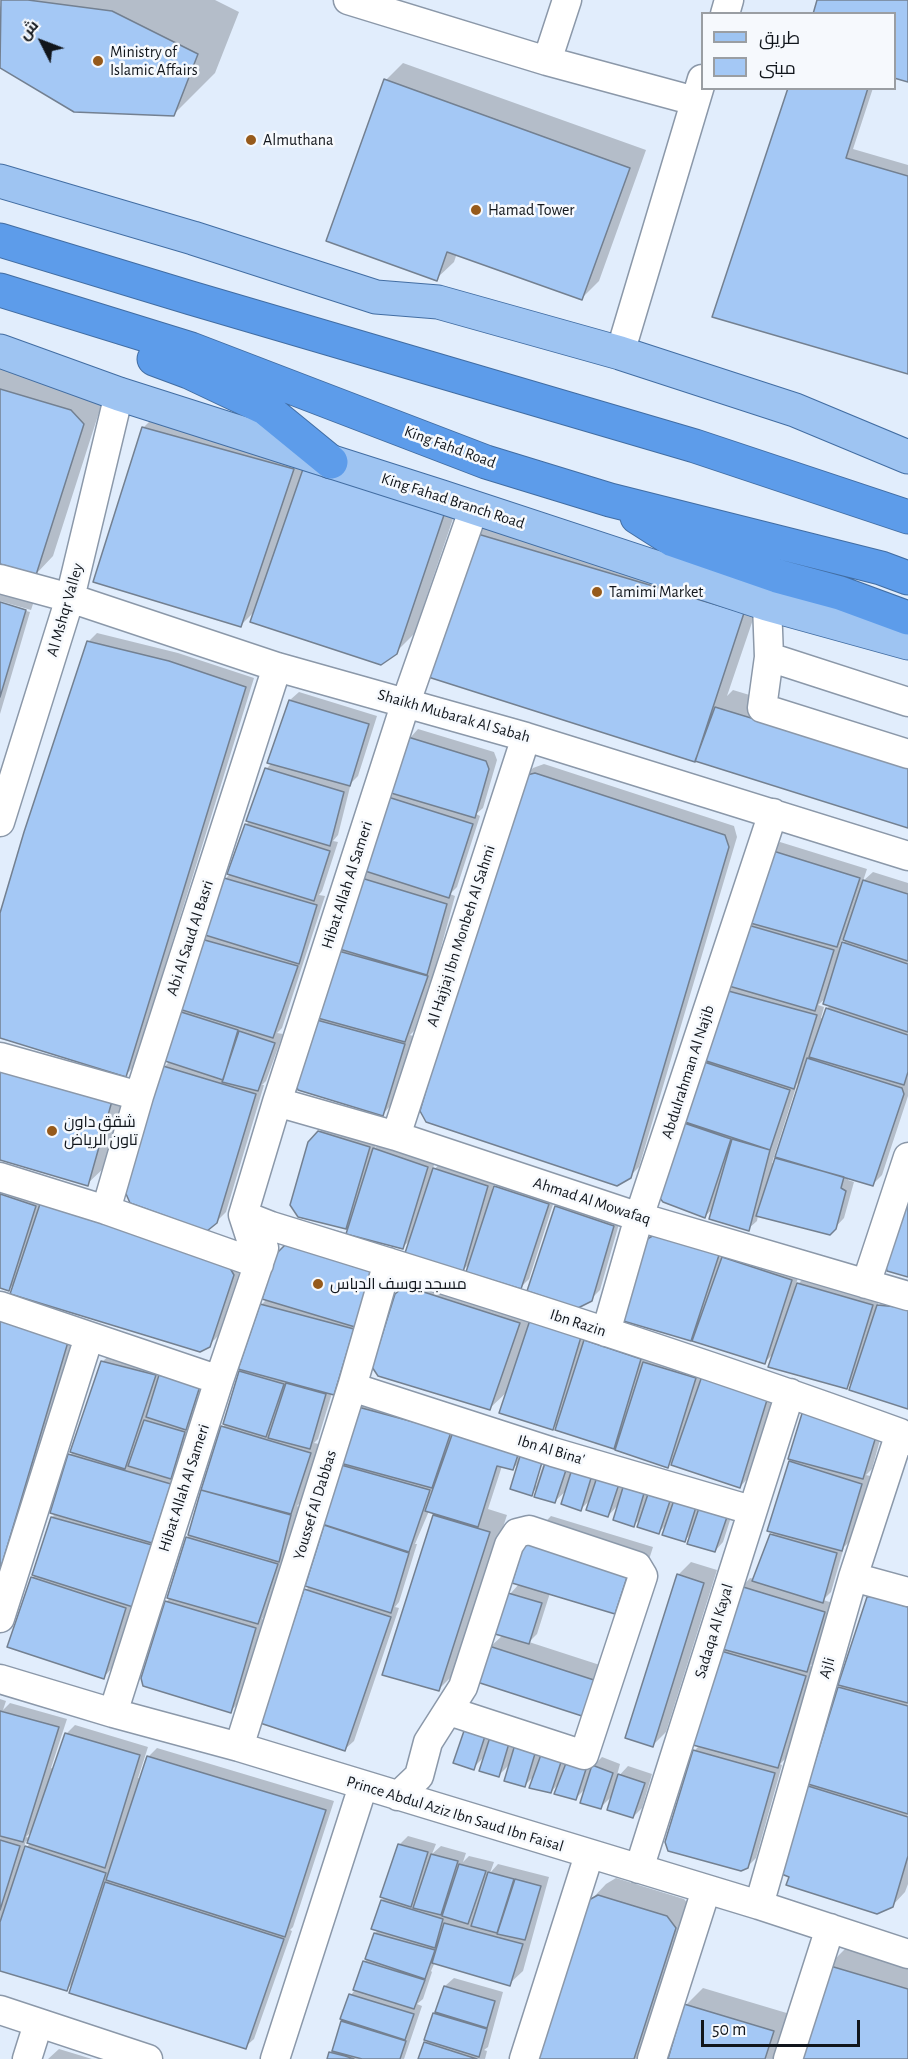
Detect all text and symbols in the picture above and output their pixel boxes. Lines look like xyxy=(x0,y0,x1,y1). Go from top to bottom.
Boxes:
north arrow xyxy=(12,12,72,72)
legend xyxy=(701,12,896,90)
text: ش xyxy=(16,17,41,43)
text: طريق xyxy=(759,30,800,48)
place label: Ministry of Islamic Affairs xyxy=(110,42,198,80)
marker: Ministry of Islamic Affairs xyxy=(91,54,105,68)
text: مبنى xyxy=(759,60,796,78)
place label: Almuthana xyxy=(263,130,333,150)
marker: Almuthana xyxy=(244,133,258,147)
place label: Hamad Tower xyxy=(488,200,574,220)
marker: Hamad Tower xyxy=(469,203,483,217)
street label: King Fahd Road xyxy=(401,422,499,472)
street label: King Fahad Branch Road xyxy=(379,469,527,533)
street label: Al Mshqr Valley xyxy=(42,561,88,659)
place label: Tamimi Market xyxy=(609,582,703,602)
marker: Tamimi Market xyxy=(590,585,604,599)
street label: Shaikh Mubarak Al Sabah xyxy=(375,685,533,747)
street label: Hibat Allah Al Sameri xyxy=(317,819,377,951)
street label: Al Hajjaj Ibn Monbeh Al Sahmi xyxy=(423,843,499,1029)
street label: Abi Al Saud Al Basri xyxy=(162,878,218,998)
street label: Abdulrahman Al Najib xyxy=(657,1003,719,1141)
place label: شقق داون تاون الرياض xyxy=(64,1112,138,1150)
marker: شقق داون تاون الرياض xyxy=(45,1124,59,1138)
street label: Ahmad Al Mowafaq xyxy=(531,1173,653,1229)
place label: مسجد يوسف الدباس xyxy=(330,1274,467,1294)
marker: مسجد يوسف الدباس xyxy=(311,1277,325,1291)
street label: Ibn Razin xyxy=(548,1305,608,1341)
street label: Hibat Allah Al Sameri xyxy=(154,1422,214,1554)
street label: Ibn Al Bina' xyxy=(515,1431,587,1469)
street label: Youssef Al Dabbas xyxy=(289,1448,341,1562)
street label: Sadaqa Al Kayal xyxy=(690,1581,738,1681)
street label: Ajli xyxy=(815,1655,839,1681)
street label: Prince Abdul Aziz Ibn Saud Ibn Faisal xyxy=(344,1772,566,1856)
scale bar xyxy=(704,2008,863,2046)
text: 50 m xyxy=(712,2021,746,2039)

